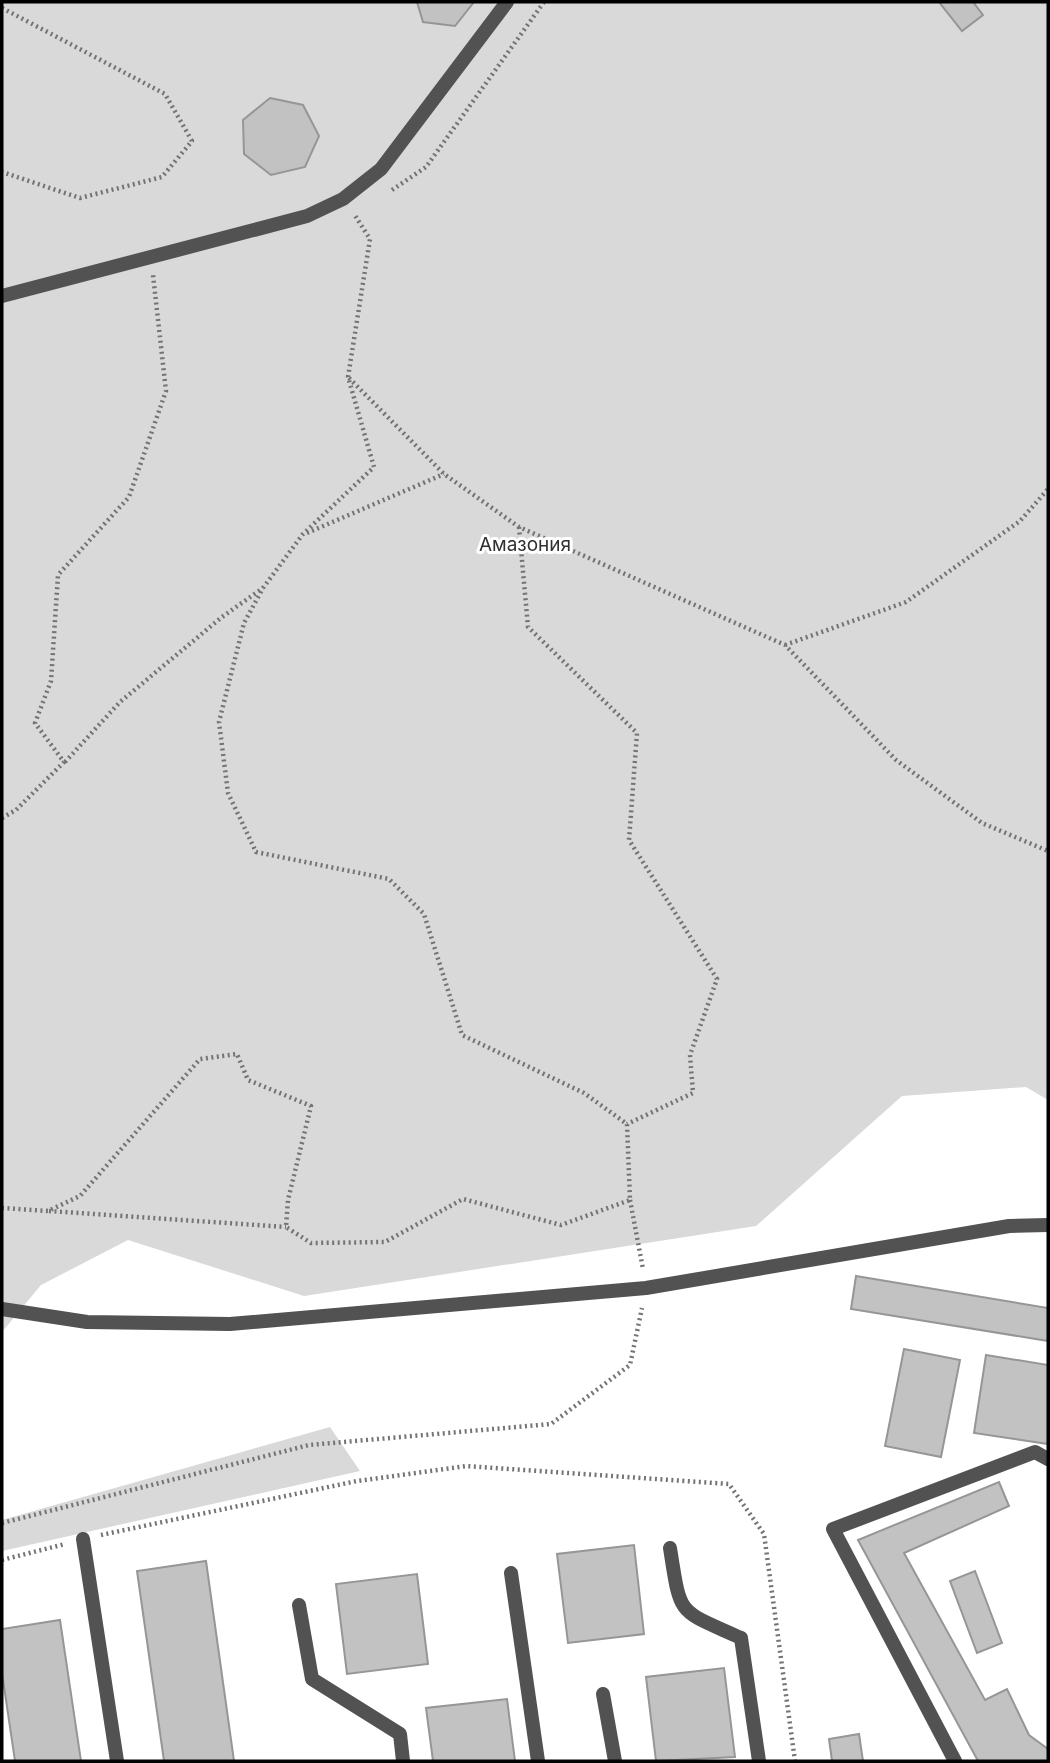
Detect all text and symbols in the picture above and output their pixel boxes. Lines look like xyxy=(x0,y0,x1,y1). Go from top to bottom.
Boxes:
park label: Амазония xyxy=(479,533,571,556)

